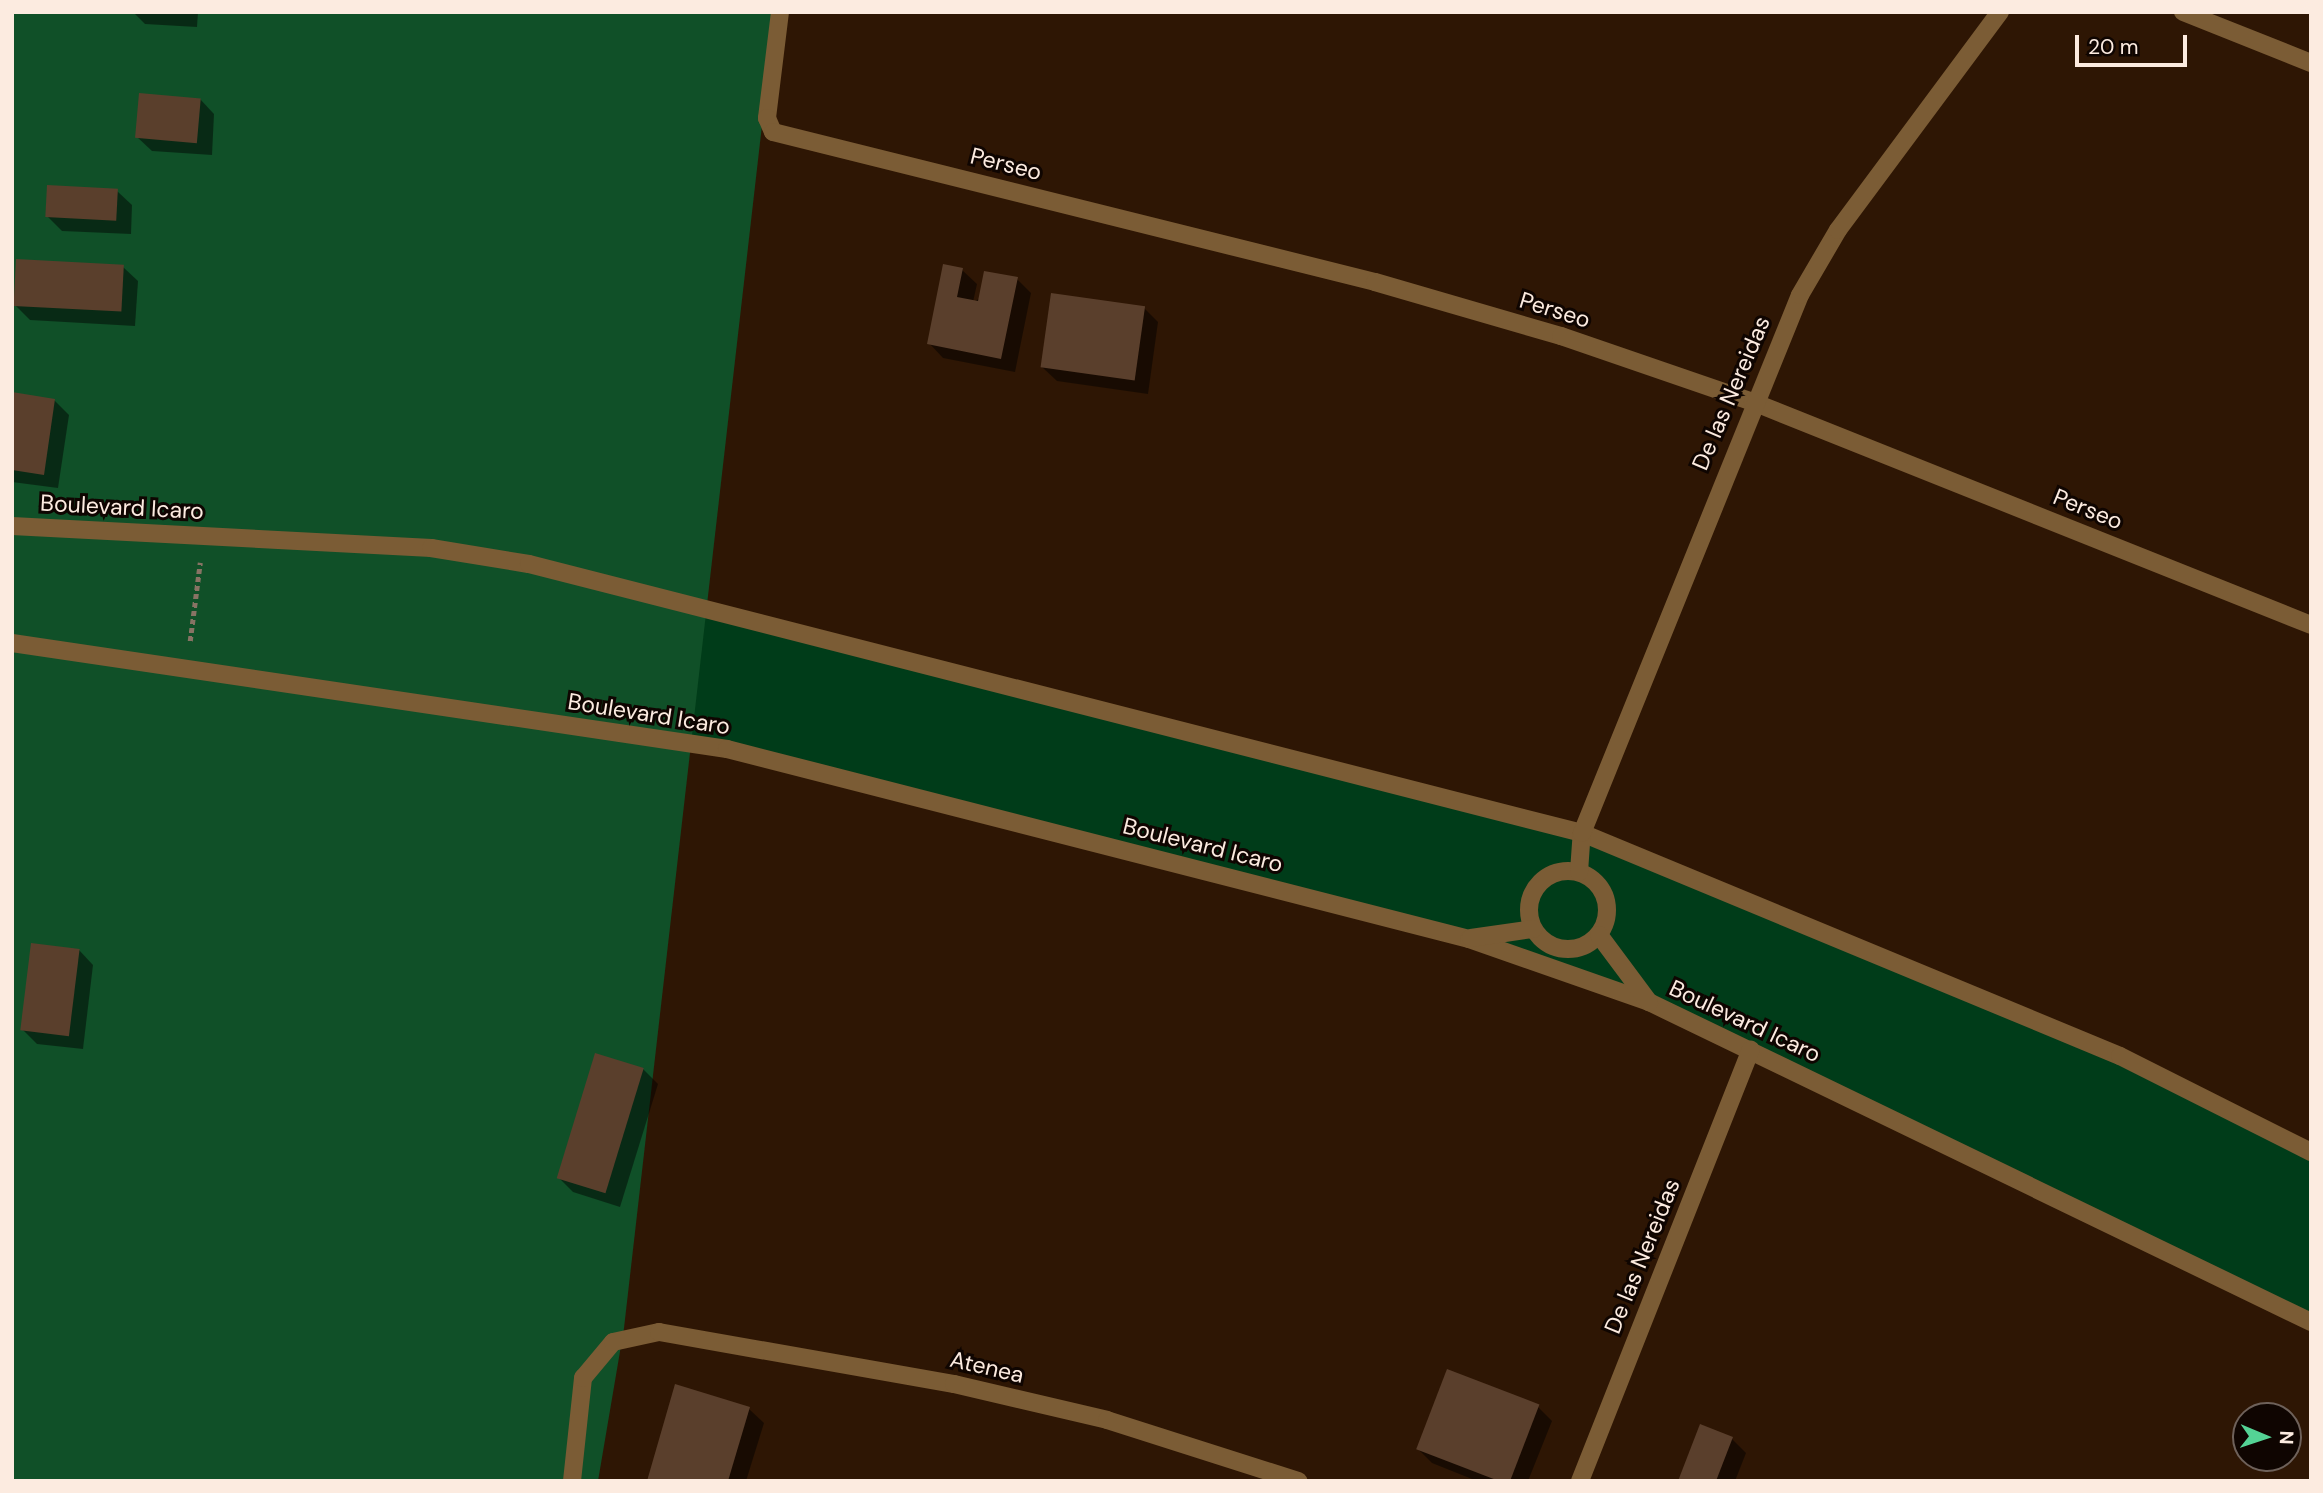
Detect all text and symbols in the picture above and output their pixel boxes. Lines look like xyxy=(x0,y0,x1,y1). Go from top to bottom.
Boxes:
scale bar xyxy=(2078,21,2190,65)
text: 20 m xyxy=(2088,33,2139,61)
street label: Perseo xyxy=(967,142,1045,186)
street label: Perseo xyxy=(1516,286,1594,334)
street label: De las Nereidas xyxy=(1686,312,1776,474)
street label: Perseo xyxy=(2049,483,2127,535)
street label: Boulevard Icaro xyxy=(39,489,205,525)
street label: Boulevard Icaro xyxy=(566,688,732,740)
street label: Boulevard Icaro xyxy=(1120,812,1286,878)
street label: Boulevard Icaro xyxy=(1665,974,1825,1068)
street label: De las Nereidas xyxy=(1598,1175,1686,1337)
street label: Atenea xyxy=(947,1345,1027,1389)
north arrow xyxy=(2232,1402,2302,1472)
text: N xyxy=(2274,1430,2299,1445)

